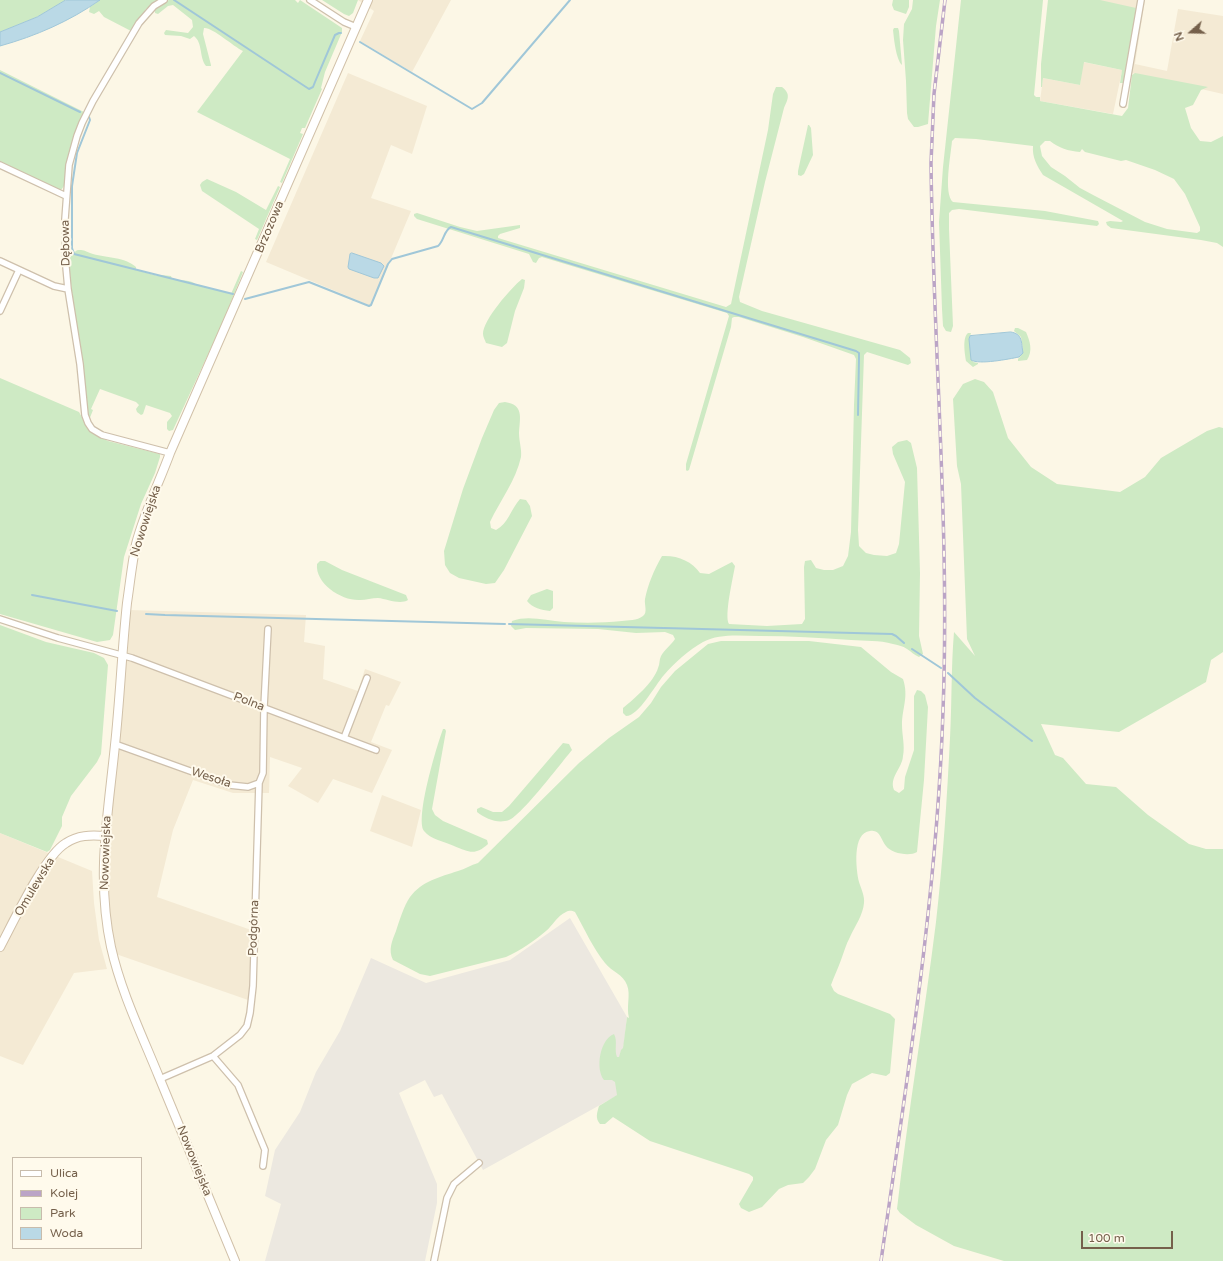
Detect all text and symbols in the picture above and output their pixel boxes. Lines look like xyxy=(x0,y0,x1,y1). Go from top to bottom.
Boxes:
north arrow xyxy=(1171,12,1211,52)
text: N xyxy=(1172,30,1187,43)
street label: Brzozowa xyxy=(253,199,287,255)
street label: Dębowa xyxy=(58,220,74,266)
street label: Nowowiejska xyxy=(128,483,164,559)
street label: Polna xyxy=(231,690,267,714)
street label: Wesoła xyxy=(189,765,233,791)
street label: Nowowiejska xyxy=(98,815,114,891)
street label: Omulewska xyxy=(12,855,58,919)
street label: Podgórna xyxy=(246,900,262,956)
street label: Nowowiejska xyxy=(173,1124,215,1198)
legend xyxy=(12,1157,142,1249)
text: Ulica xyxy=(50,1166,78,1180)
text: Kolej xyxy=(50,1186,78,1200)
text: Park xyxy=(50,1206,76,1220)
scale bar xyxy=(1083,1223,1175,1249)
text: Woda xyxy=(50,1226,83,1240)
text: 100 m xyxy=(1088,1231,1125,1245)

